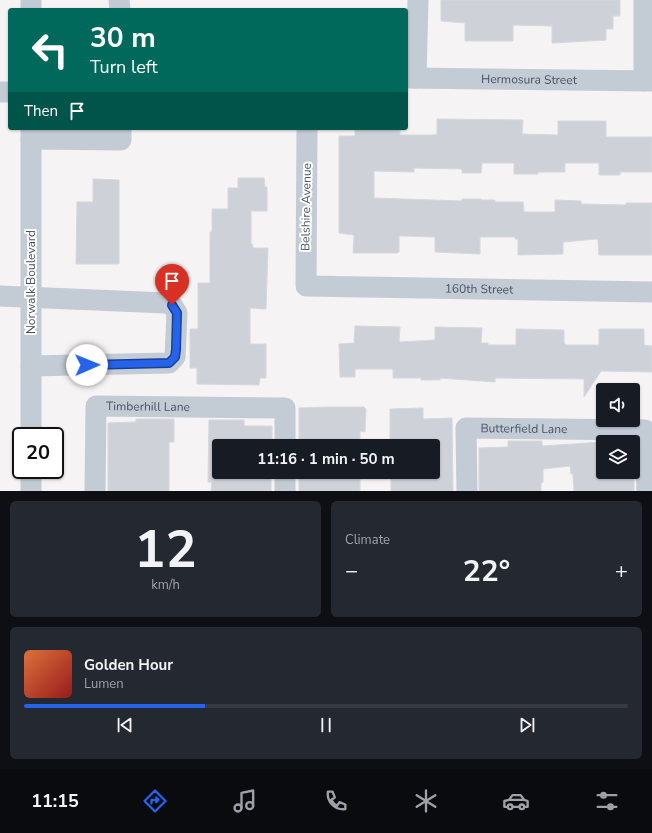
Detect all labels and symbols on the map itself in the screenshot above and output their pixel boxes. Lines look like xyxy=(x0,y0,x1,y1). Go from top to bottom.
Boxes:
street label: Hermosura Street xyxy=(481,71,578,88)
street label: Belshire Avenue xyxy=(297,163,315,251)
street label: Norwalk Boulevard xyxy=(23,230,39,334)
pin xyxy=(155,264,189,305)
street label: 160th Street xyxy=(445,280,514,298)
position arrow xyxy=(66,344,108,386)
street label: Timberhill Lane xyxy=(106,398,190,415)
street label: Butterfield Lane xyxy=(480,420,568,437)
speed limit sign: 20 xyxy=(12,427,64,479)

